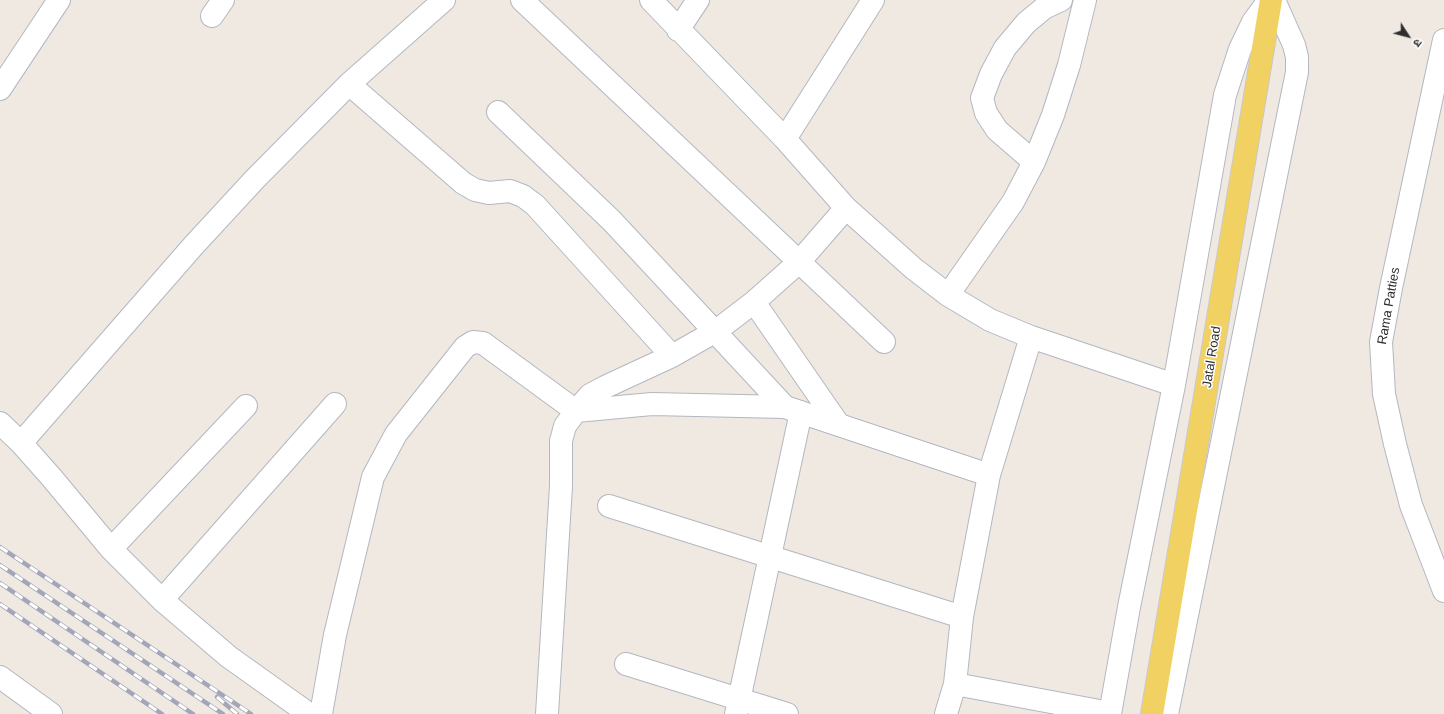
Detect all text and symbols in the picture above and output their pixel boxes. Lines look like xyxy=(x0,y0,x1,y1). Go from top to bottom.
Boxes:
north arrow xyxy=(1388,16,1428,56)
text: उ xyxy=(1411,37,1424,49)
street label: Rama Patties xyxy=(1375,266,1403,346)
street label: Jatal Road xyxy=(1199,325,1225,389)

